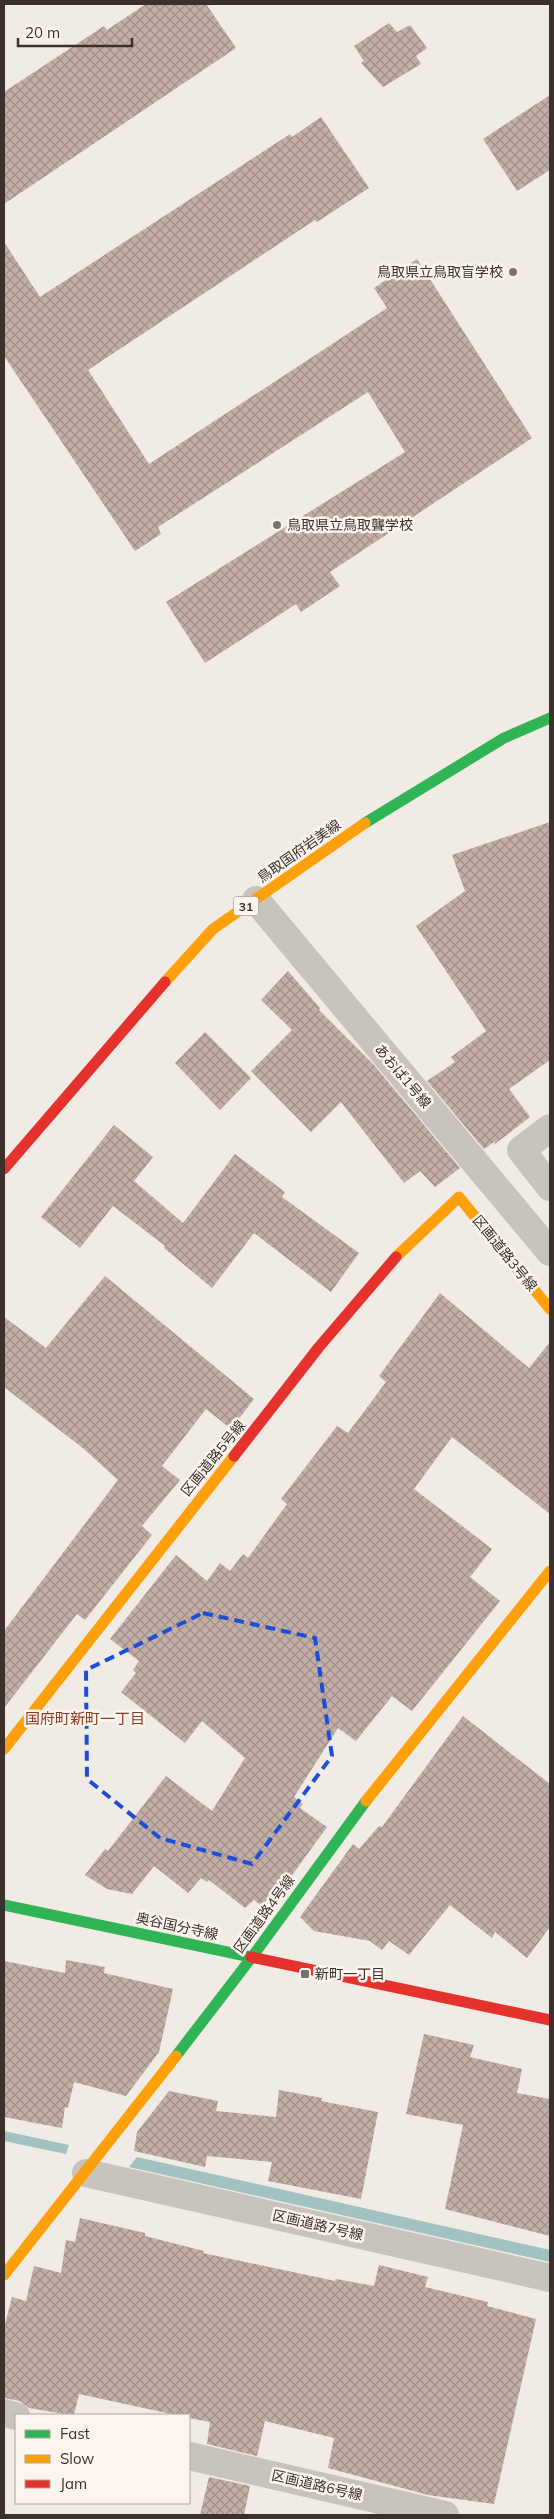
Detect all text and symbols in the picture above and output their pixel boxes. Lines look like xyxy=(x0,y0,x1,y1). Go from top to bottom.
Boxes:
scale bar xyxy=(18,15,131,47)
text: 20 m xyxy=(25,23,60,42)
place label: 鳥取県立鳥取盲学校 xyxy=(377,263,503,281)
marker: 鳥取県立鳥取盲学校 xyxy=(507,266,519,278)
place label: 鳥取県立鳥取聾学校 xyxy=(287,516,413,534)
marker: 鳥取県立鳥取聾学校 xyxy=(271,519,283,531)
street label: 鳥取国府岩美線 xyxy=(254,816,344,886)
road number: 31 xyxy=(234,896,258,916)
street label: あおば1号線 xyxy=(371,1040,435,1112)
street label: 区画道路3号線 xyxy=(469,1211,541,1295)
street label: 区画道路5号線 xyxy=(177,1416,249,1500)
district label: 国府町新町一丁目 xyxy=(25,1709,145,1728)
street label: 区画道路4号線 xyxy=(230,1871,298,1957)
street label: 奥谷国分寺線 xyxy=(134,1908,220,1944)
place label: 新町一丁目 xyxy=(315,1965,385,1983)
marker: 新町一丁目 xyxy=(299,1968,311,1980)
street label: 区画道路7号線 xyxy=(271,2206,365,2244)
legend xyxy=(15,2414,190,2504)
text: Fast xyxy=(60,2424,90,2443)
text: Slow xyxy=(60,2449,94,2468)
street label: 区画道路6号線 xyxy=(270,2466,364,2504)
text: Jam xyxy=(60,2474,87,2493)

